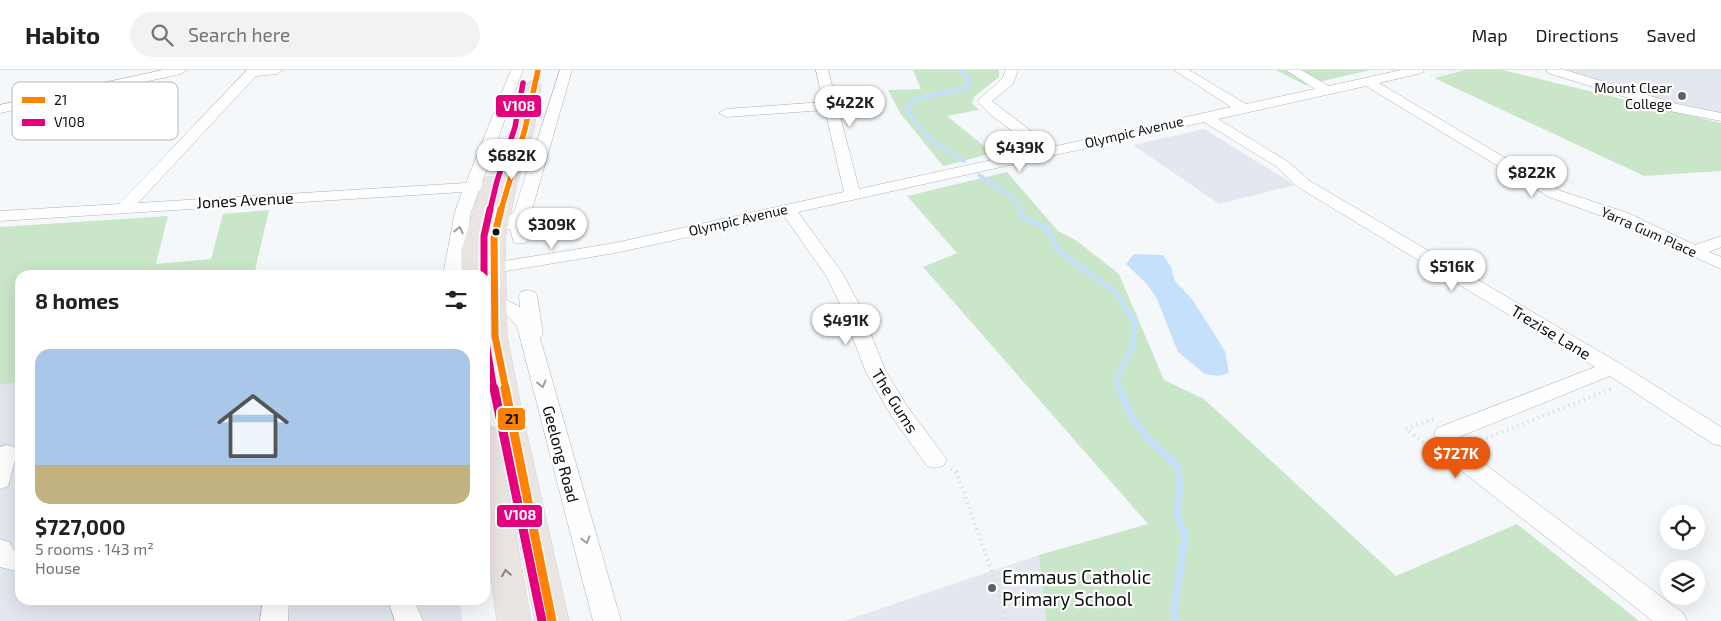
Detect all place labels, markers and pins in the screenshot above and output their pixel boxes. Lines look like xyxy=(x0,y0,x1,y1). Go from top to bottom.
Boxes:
place label: Mount Clear College xyxy=(1594,79,1672,112)
pin: $422K xyxy=(815,85,885,128)
marker: Mount Clear College xyxy=(1676,90,1688,102)
pin: $439K xyxy=(985,131,1055,173)
pin: $682K xyxy=(477,138,547,181)
pin: $822K xyxy=(1497,156,1567,198)
pin: $309K xyxy=(517,208,587,250)
unlabelled marker xyxy=(491,227,501,237)
pin: $516K xyxy=(1417,250,1487,292)
pin: $491K xyxy=(811,304,881,346)
pin: $727K xyxy=(1421,436,1491,479)
place label: Emmaus Catholic Primary School xyxy=(1002,565,1151,610)
marker: Emmaus Catholic Primary School xyxy=(986,582,998,594)

